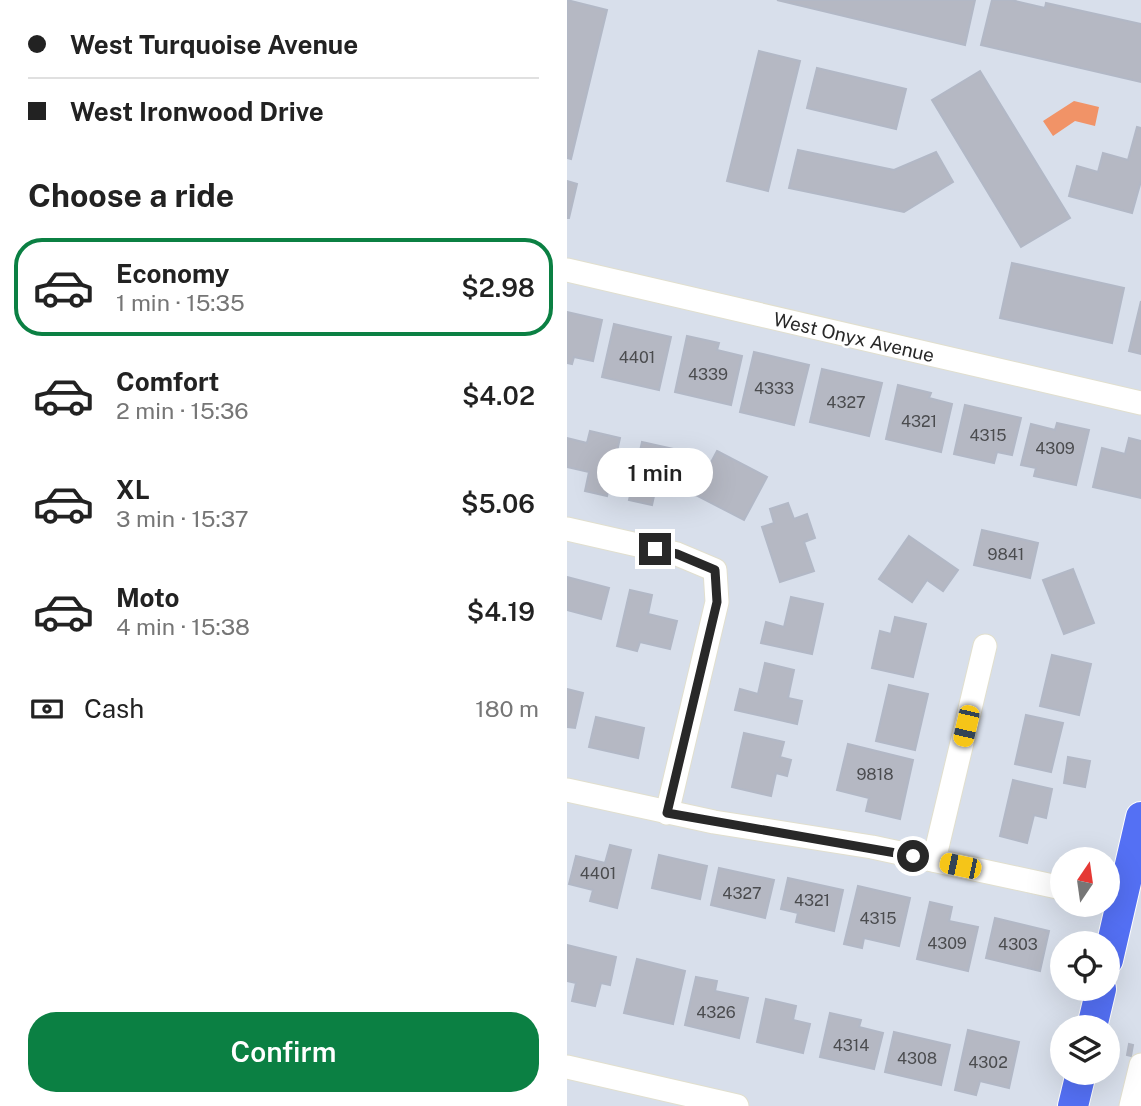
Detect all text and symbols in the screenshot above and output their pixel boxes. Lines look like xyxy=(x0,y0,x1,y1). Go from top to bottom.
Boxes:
text: West Turquoise Avenue xyxy=(70,29,358,60)
text: West Ironwood Drive xyxy=(70,96,324,127)
text: Choose a ride xyxy=(28,177,234,214)
icon: car xyxy=(32,256,95,319)
text: Economy xyxy=(116,258,229,289)
text: $2.98 xyxy=(461,272,535,303)
text: 1 min · 15:35 xyxy=(116,289,245,316)
street label: West Onyx Avenue xyxy=(771,308,937,366)
house number: 4401 xyxy=(619,348,655,367)
icon: car xyxy=(32,364,95,427)
house number: 4339 xyxy=(688,365,728,384)
text: Comfort xyxy=(116,366,219,397)
house number: 4333 xyxy=(754,379,794,398)
text: $4.02 xyxy=(462,380,535,411)
house number: 4327 xyxy=(826,393,866,412)
text: 2 min · 15:36 xyxy=(116,397,249,424)
house number: 4321 xyxy=(901,412,937,431)
house number: 4315 xyxy=(970,426,1006,445)
house number: 4309 xyxy=(1035,439,1075,458)
callout: 1 min xyxy=(597,448,713,496)
text: 1 min xyxy=(628,459,682,486)
icon: car xyxy=(32,472,95,535)
text: XL xyxy=(116,474,150,505)
text: $5.06 xyxy=(461,488,535,519)
text: 3 min · 15:37 xyxy=(116,505,249,532)
route end xyxy=(639,533,671,565)
house number: 9841 xyxy=(988,545,1024,564)
icon: car xyxy=(32,580,95,643)
text: Moto xyxy=(116,582,179,613)
text: $4.19 xyxy=(467,596,535,627)
text: 4 min · 15:38 xyxy=(116,613,250,640)
icon: cash xyxy=(28,690,66,728)
text: Cash xyxy=(84,693,144,724)
text: 180 m xyxy=(475,695,539,722)
car xyxy=(952,703,981,749)
house number: 9818 xyxy=(856,765,894,784)
route start xyxy=(897,840,929,872)
north arrow xyxy=(1050,847,1120,917)
map controls xyxy=(1050,847,1120,1085)
car xyxy=(938,851,983,881)
house number: 4401 xyxy=(580,864,616,883)
house number: 4327 xyxy=(722,884,762,903)
house number: 4321 xyxy=(794,891,830,910)
house number: 4315 xyxy=(860,909,896,928)
button: locate xyxy=(1050,931,1120,1001)
house number: 4309 xyxy=(927,934,967,953)
house number: 4303 xyxy=(998,935,1038,954)
house number: 4326 xyxy=(696,1003,736,1022)
button: Confirm xyxy=(28,1012,539,1092)
button: layers xyxy=(1050,1015,1120,1085)
house number: 4314 xyxy=(833,1036,869,1055)
house number: 4308 xyxy=(897,1049,937,1068)
house number: 4302 xyxy=(968,1053,1008,1072)

